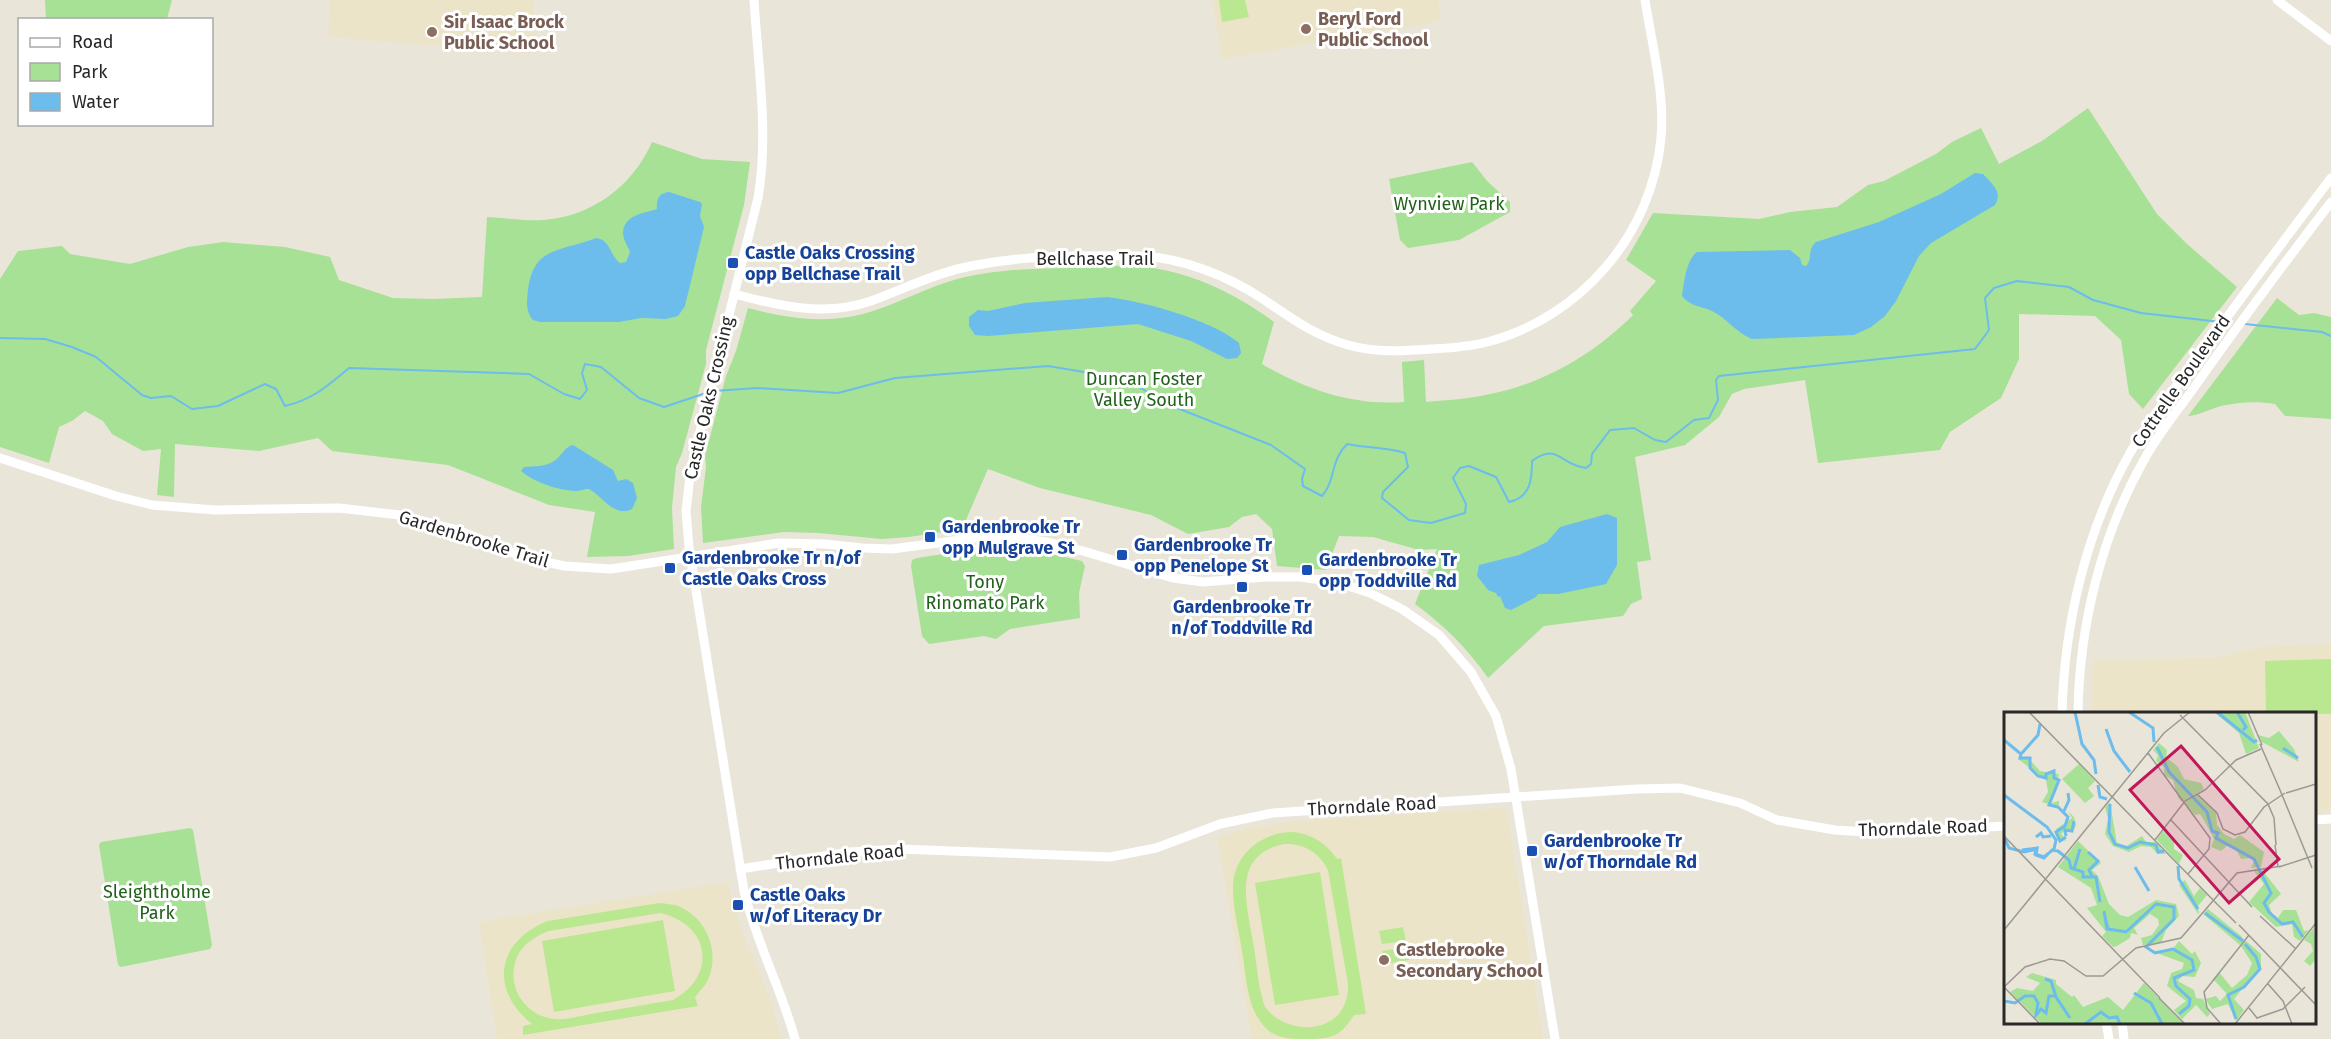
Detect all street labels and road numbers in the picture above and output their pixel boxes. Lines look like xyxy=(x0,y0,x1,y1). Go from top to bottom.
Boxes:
street label: Bellchase Trail xyxy=(1036,248,1154,270)
street label: Cottrelle Boulevard xyxy=(2127,310,2235,452)
street label: Castle Oaks Crossing xyxy=(680,314,739,482)
street label: Gardenbrooke Trail xyxy=(396,506,552,572)
street label: Thorndale Road xyxy=(1307,792,1437,820)
street label: Thorndale Road xyxy=(1858,815,1988,841)
street label: Thorndale Road xyxy=(774,839,906,875)

